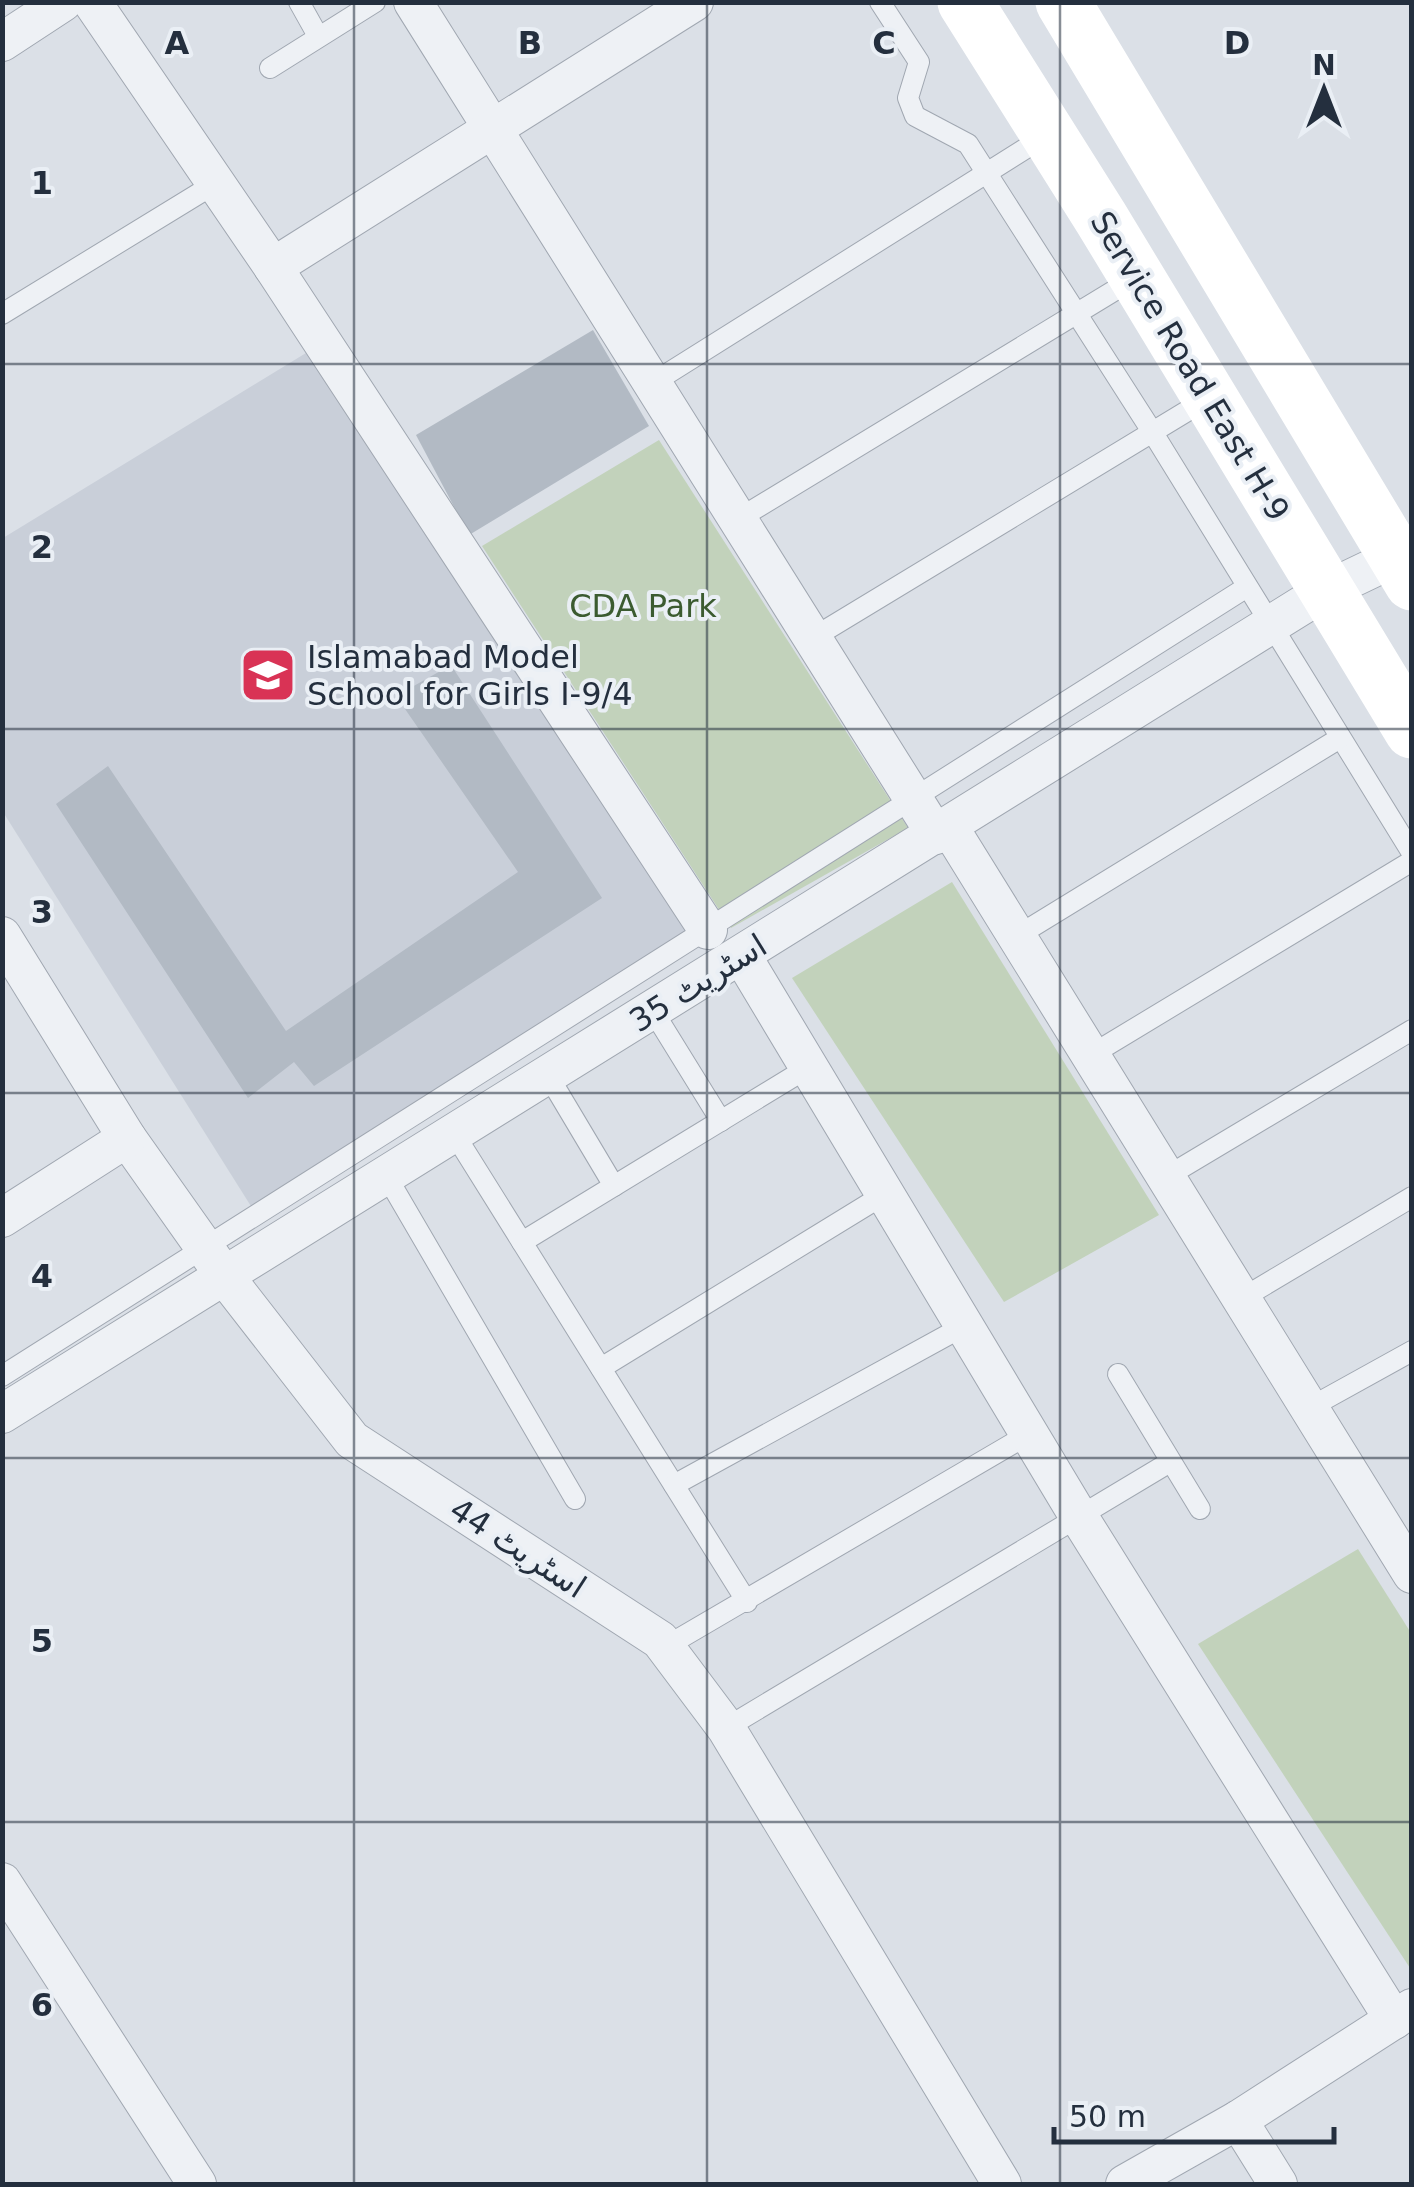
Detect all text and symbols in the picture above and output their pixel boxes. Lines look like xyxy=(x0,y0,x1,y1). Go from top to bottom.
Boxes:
text: A xyxy=(165,24,190,62)
text: B xyxy=(518,24,542,62)
text: C xyxy=(872,24,896,62)
text: D xyxy=(1224,24,1250,62)
north arrow xyxy=(1274,40,1374,140)
text: N xyxy=(1312,49,1336,82)
text: 1 xyxy=(31,164,53,202)
street label: Service Road East H-9 xyxy=(1083,204,1297,528)
text: 2 xyxy=(31,528,53,566)
park label: CDA Park xyxy=(569,587,717,625)
place label: Islamabad Model School for Girls I-9/4 xyxy=(307,638,633,713)
school or university icon: Islamabad Model School for Girls I-9/4 xyxy=(238,645,298,705)
text: 3 xyxy=(31,893,53,931)
street label: اسٹریٹ 35 xyxy=(623,926,773,1040)
text: 4 xyxy=(31,1257,53,1295)
street label: اسٹریٹ 44 xyxy=(443,1490,593,1606)
text: 5 xyxy=(31,1622,53,1660)
text: 6 xyxy=(31,1986,53,2024)
scale bar xyxy=(1054,2082,1334,2144)
text: 50 m xyxy=(1069,2099,1146,2134)

